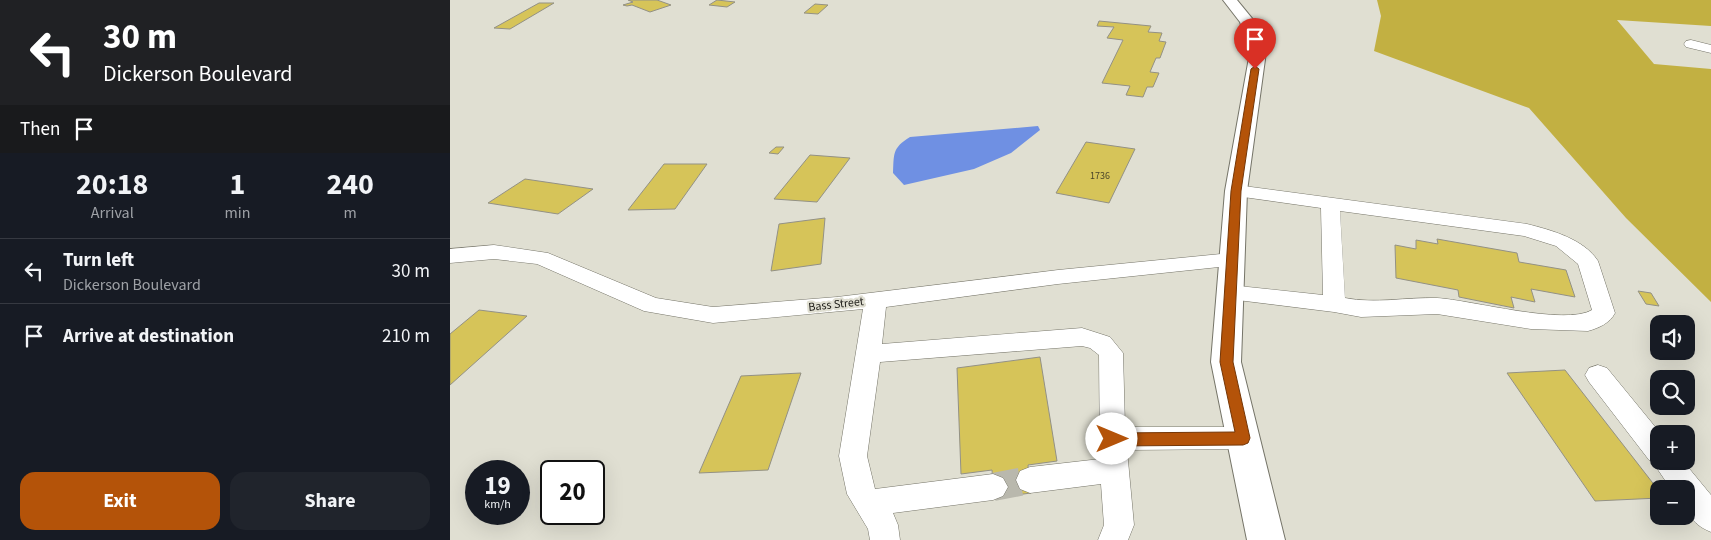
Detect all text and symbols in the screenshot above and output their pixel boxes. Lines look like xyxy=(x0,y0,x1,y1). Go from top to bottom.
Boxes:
text: 30 m xyxy=(103,12,177,62)
pin xyxy=(1234,18,1276,69)
icon: left xyxy=(20,20,85,85)
icon: arrive xyxy=(1241,25,1269,53)
text: Dickerson Boulevard xyxy=(103,58,293,90)
icon: arrive xyxy=(70,115,98,143)
text: Then xyxy=(20,116,60,143)
text: 20:18 xyxy=(76,163,148,206)
text: 1 xyxy=(229,163,245,206)
text: 240 xyxy=(326,163,374,206)
house number: 1736 xyxy=(1090,169,1110,183)
text: Arrival xyxy=(91,202,134,224)
text: min xyxy=(224,202,250,224)
text: m xyxy=(344,202,357,224)
text: Turn left xyxy=(63,247,134,274)
icon: left xyxy=(20,257,48,285)
text: 30 m xyxy=(392,258,430,285)
text: Dickerson Boulevard xyxy=(63,274,201,296)
street label: Bass Street xyxy=(808,293,865,316)
map controls xyxy=(1650,315,1695,525)
button: sound xyxy=(1650,315,1695,360)
icon: arrive xyxy=(20,322,48,350)
text: Arrive at destination xyxy=(63,323,234,350)
text: 210 m xyxy=(382,323,430,350)
button: search xyxy=(1650,370,1695,415)
position arrow xyxy=(1085,412,1137,464)
button: + xyxy=(1650,425,1695,470)
speed limit sign: 20 xyxy=(540,460,605,525)
text: 19 xyxy=(484,468,511,504)
button: Exit xyxy=(20,472,220,530)
button: Share xyxy=(230,472,430,530)
button: − xyxy=(1650,480,1695,525)
text: km/h xyxy=(484,496,511,513)

